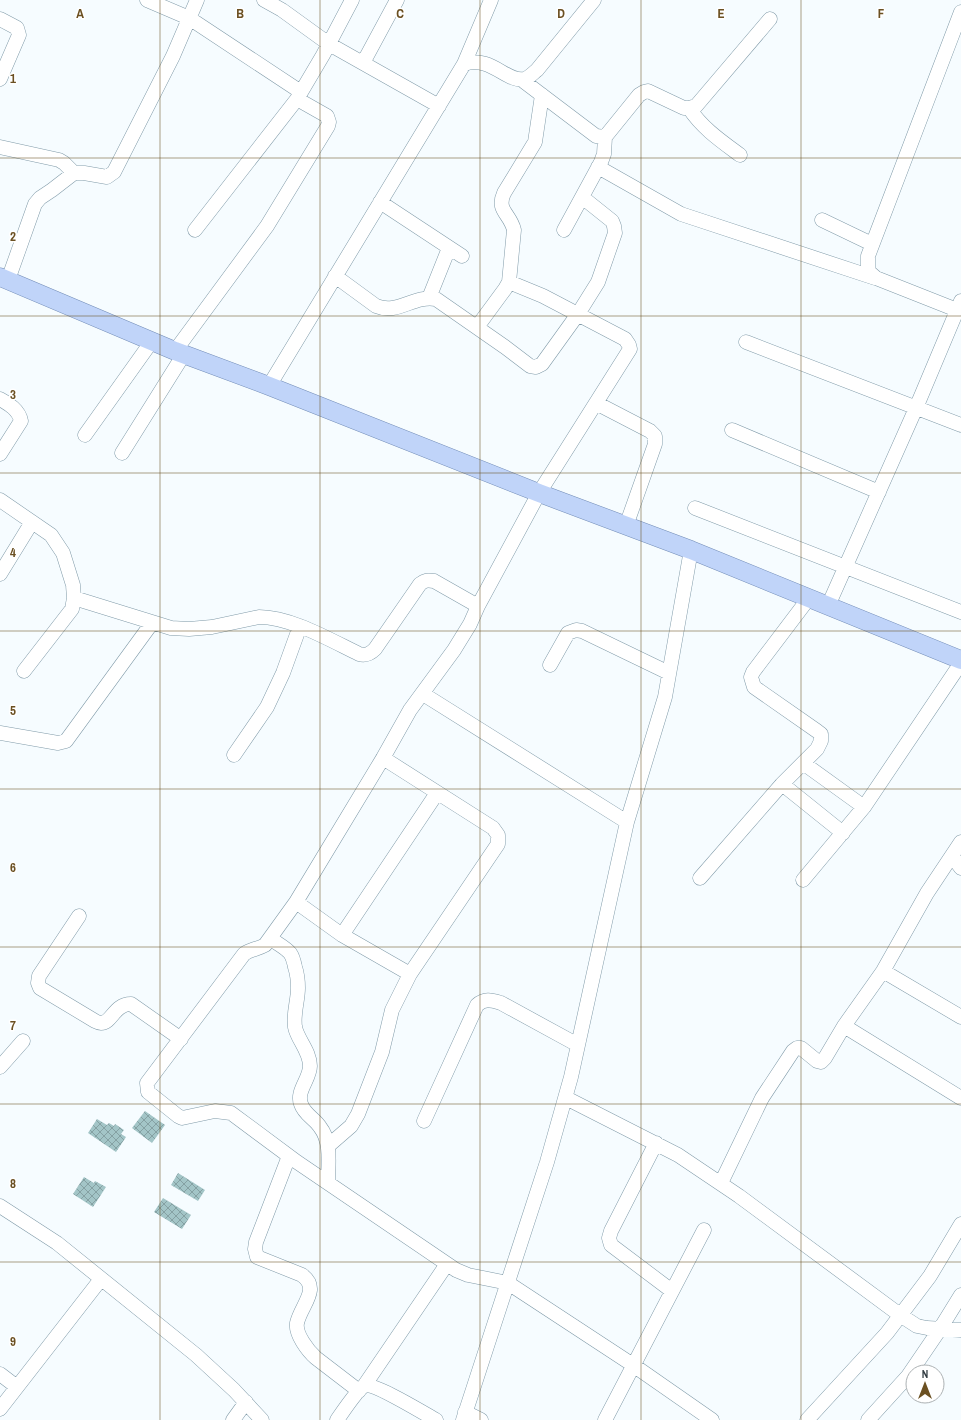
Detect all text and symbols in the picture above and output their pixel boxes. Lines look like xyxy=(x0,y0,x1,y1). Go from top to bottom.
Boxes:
text: A xyxy=(76,5,84,22)
text: B xyxy=(236,5,244,22)
text: C xyxy=(396,5,404,22)
text: D xyxy=(557,5,565,22)
text: E xyxy=(717,5,725,22)
text: F xyxy=(878,5,885,22)
text: 1 xyxy=(10,70,16,87)
text: 2 xyxy=(10,228,16,245)
text: 3 xyxy=(10,386,16,403)
text: 4 xyxy=(10,544,16,561)
text: 5 xyxy=(10,702,16,719)
text: 6 xyxy=(10,859,16,876)
text: 7 xyxy=(10,1017,16,1034)
text: 8 xyxy=(10,1175,16,1192)
text: 9 xyxy=(10,1333,16,1350)
north arrow xyxy=(905,1364,945,1404)
text: N xyxy=(922,1367,928,1381)

